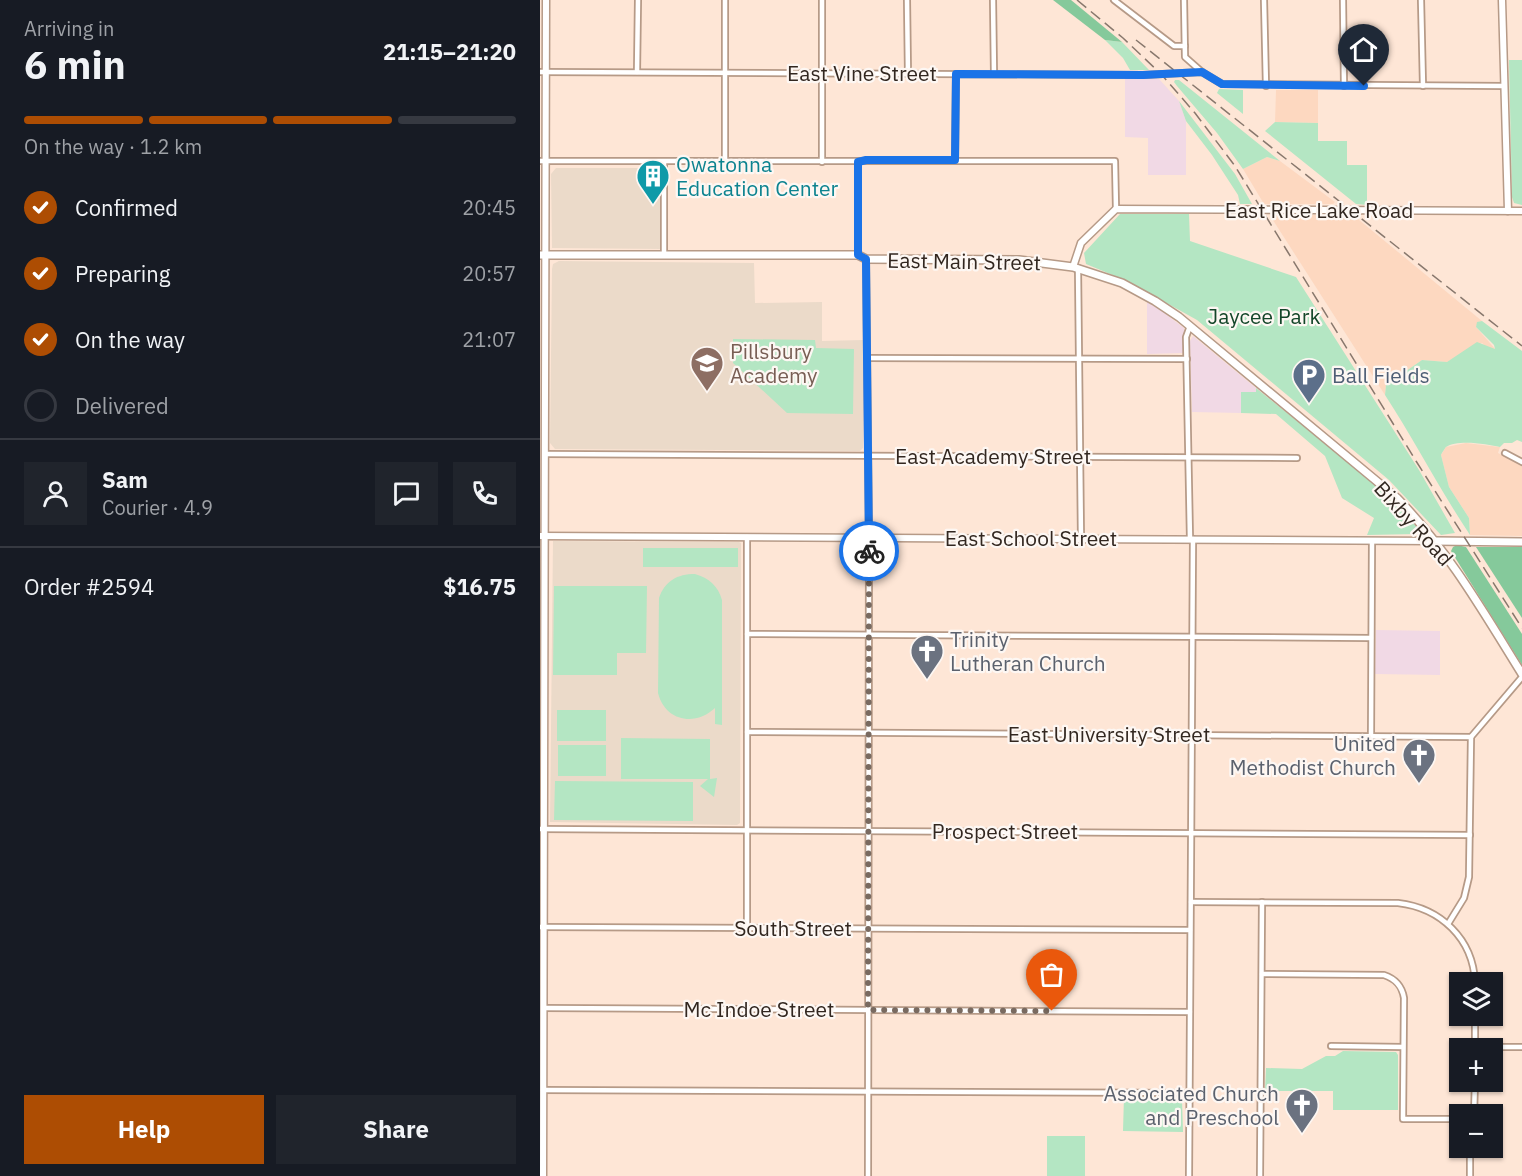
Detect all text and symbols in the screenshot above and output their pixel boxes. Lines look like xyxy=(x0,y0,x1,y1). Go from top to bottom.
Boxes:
text: Arriving in xyxy=(24,15,114,42)
pin xyxy=(1338,24,1389,86)
icon: home xyxy=(1347,33,1380,66)
text: 21:15–21:20 xyxy=(383,37,516,66)
text: 6 min xyxy=(24,39,126,90)
street label: East Vine Street xyxy=(787,59,937,87)
text: On the way · 1.2 km xyxy=(24,133,202,160)
place label: Owatonna Education Center xyxy=(676,150,838,202)
building icon: Owatonna Education Center xyxy=(635,158,671,205)
icon: check xyxy=(24,191,57,224)
text: Confirmed xyxy=(75,193,178,222)
text: 20:45 xyxy=(462,194,516,221)
street label: East Rice Lake Road xyxy=(1225,196,1413,224)
street label: East Main Street xyxy=(887,246,1041,276)
icon: check xyxy=(24,257,57,290)
text: Preparing xyxy=(75,259,170,288)
text: 20:57 xyxy=(462,260,516,287)
park label: Jaycee Park xyxy=(1207,302,1321,330)
icon: check xyxy=(24,323,57,356)
text: On the way xyxy=(75,325,185,354)
text: 21:07 xyxy=(462,326,516,353)
place label: Pillsbury Academy xyxy=(730,337,818,389)
school or university icon: Pillsbury Academy xyxy=(689,345,725,392)
parking icon: Ball Fields xyxy=(1291,357,1327,404)
place label: Ball Fields xyxy=(1332,361,1430,389)
text: Delivered xyxy=(75,391,169,420)
street label: East Academy Street xyxy=(895,442,1091,470)
button: person xyxy=(24,462,87,525)
button: chat xyxy=(375,462,438,525)
button: phone xyxy=(453,462,516,525)
text: Sam xyxy=(102,465,148,494)
street label: Bixby Road xyxy=(1368,474,1460,572)
text: Courier · 4.9 xyxy=(102,494,213,521)
courier xyxy=(839,521,899,581)
street label: East School Street xyxy=(945,524,1117,552)
icon: bike xyxy=(853,535,886,568)
text: Order #2594 xyxy=(24,572,154,601)
text: $16.75 xyxy=(443,572,516,601)
place label: Trinity Lutheran Church xyxy=(950,625,1106,677)
church icon: Trinity Lutheran Church xyxy=(909,633,945,680)
street label: East University Street xyxy=(1008,720,1210,748)
place label: United Methodist Church xyxy=(1230,729,1396,781)
church icon: United Methodist Church xyxy=(1401,737,1437,784)
street label: Prospect Street xyxy=(932,817,1078,845)
street label: South Street xyxy=(734,914,852,942)
pin xyxy=(1026,949,1077,1011)
icon: bag xyxy=(1035,958,1068,991)
map controls xyxy=(1449,972,1503,1158)
button: layers xyxy=(1449,972,1503,1026)
street label: Mc Indoe Street xyxy=(684,995,834,1023)
button: + xyxy=(1449,1038,1503,1092)
place label: Associated Church and Preschool xyxy=(1103,1079,1279,1131)
church icon: Associated Church and Preschool xyxy=(1284,1087,1320,1134)
button: Help xyxy=(24,1095,264,1164)
button: Share xyxy=(276,1095,516,1164)
button: − xyxy=(1449,1104,1503,1158)

